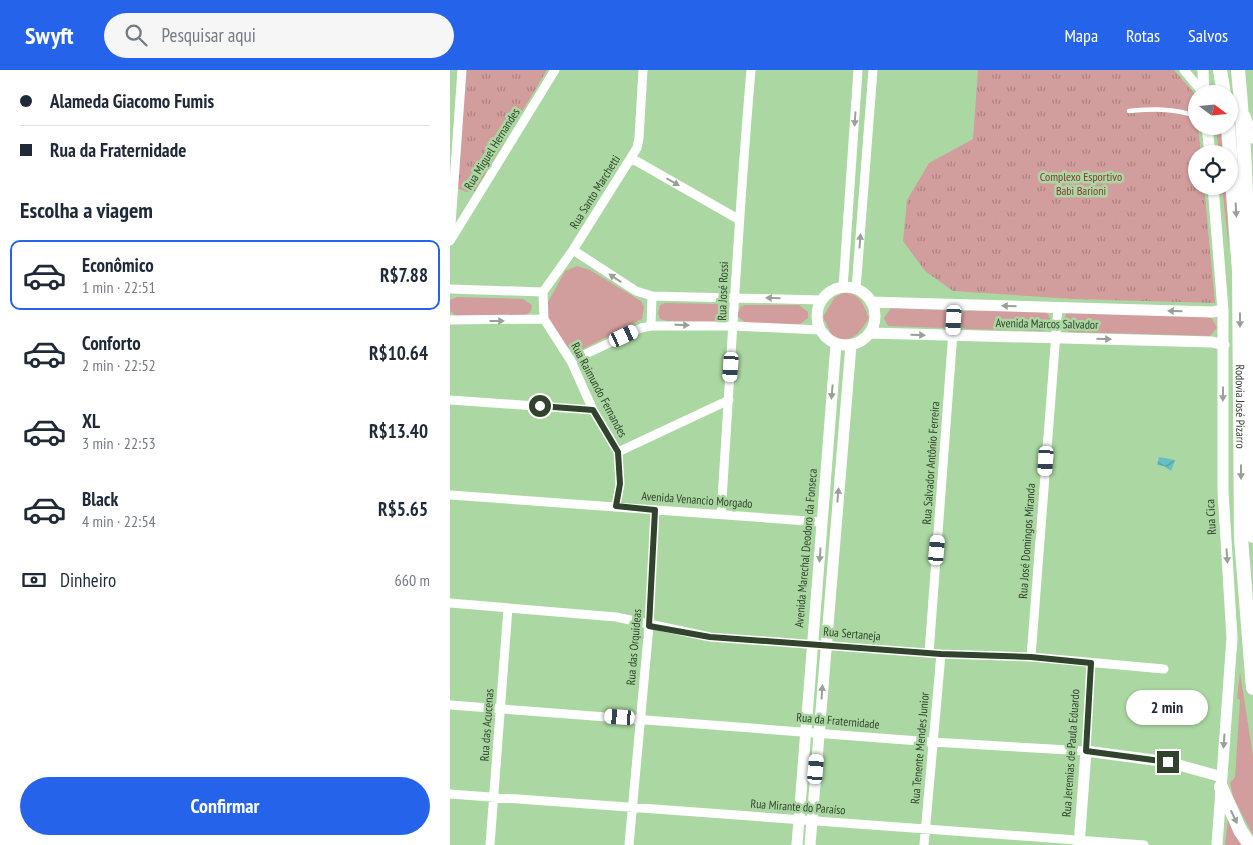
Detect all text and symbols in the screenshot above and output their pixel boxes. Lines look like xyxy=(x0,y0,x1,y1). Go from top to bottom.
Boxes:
search box xyxy=(104,13,454,58)
text: Swyft xyxy=(25,20,74,51)
icon: search xyxy=(122,21,150,49)
text: Pesquisar aqui xyxy=(162,23,256,47)
text: Mapa xyxy=(1064,24,1098,47)
text: Rotas xyxy=(1126,24,1160,47)
text: Salvos xyxy=(1188,24,1228,47)
north arrow xyxy=(1188,85,1238,135)
map controls xyxy=(1188,85,1238,195)
text: Alameda Giacomo Fumis xyxy=(50,89,214,113)
street label: Rua Miguel Hernandes xyxy=(460,105,523,192)
one-way arrow xyxy=(850,111,858,127)
text: Rua da Fraternidade xyxy=(50,138,186,162)
button: locate xyxy=(1188,145,1238,195)
street label: Rua Santo Marchetti xyxy=(566,152,623,231)
park label: Complexo Esportivo Babi Barioni xyxy=(1040,169,1122,198)
one-way arrow xyxy=(667,178,680,187)
text: Escolha a viagem xyxy=(20,196,153,224)
one-way arrow xyxy=(1232,202,1240,218)
one-way arrow xyxy=(856,232,864,248)
icon: car xyxy=(22,253,67,298)
text: Econômico xyxy=(82,253,154,277)
street label: Rua José Rossi xyxy=(714,261,731,321)
text: R$7.88 xyxy=(380,263,428,287)
one-way arrow xyxy=(609,273,622,283)
text: 1 min · 22:51 xyxy=(82,277,156,297)
one-way arrow xyxy=(765,294,781,302)
one-way arrow xyxy=(1001,302,1017,310)
car xyxy=(945,305,962,335)
one-way arrow xyxy=(1166,306,1182,314)
one-way arrow xyxy=(1236,312,1244,328)
street label: Avenida Marcos Salvador xyxy=(995,315,1099,332)
one-way arrow xyxy=(489,317,505,325)
one-way arrow xyxy=(674,321,690,329)
car xyxy=(607,323,640,349)
icon: car xyxy=(22,331,67,376)
text: Conforto xyxy=(82,331,141,355)
one-way arrow xyxy=(911,331,927,339)
one-way arrow xyxy=(1096,335,1112,343)
street label: Rua Raimundo Fernandes xyxy=(568,340,631,440)
text: R$10.64 xyxy=(369,341,428,365)
car xyxy=(722,352,739,382)
text: 2 min · 22:52 xyxy=(82,355,156,375)
street label: Rodovia José Pizarro xyxy=(1233,365,1248,449)
one-way arrow xyxy=(828,385,836,401)
one-way arrow xyxy=(1219,386,1227,402)
route start xyxy=(529,395,551,417)
street label: Rua Salvador Antônio Ferreira xyxy=(919,401,942,525)
icon: car xyxy=(22,409,67,454)
text: XL xyxy=(82,409,100,433)
text: R$13.40 xyxy=(369,419,428,443)
text: 3 min · 22:53 xyxy=(82,433,156,453)
car xyxy=(1037,446,1054,476)
one-way arrow xyxy=(1237,464,1245,480)
street label: Avenida Marechal Deodoro da Fonseca xyxy=(791,468,820,628)
street label: Rua José Domingos Miranda xyxy=(1015,483,1038,599)
icon: car xyxy=(22,487,67,532)
text: Black xyxy=(82,487,118,511)
one-way arrow xyxy=(835,487,843,503)
street label: Avenida Venancio Morgado xyxy=(641,488,753,511)
text: R$5.65 xyxy=(378,497,428,521)
street label: Rua Cica xyxy=(1202,499,1219,535)
text: 4 min · 22:54 xyxy=(82,511,156,531)
car xyxy=(928,534,945,566)
one-way arrow xyxy=(815,547,823,563)
one-way arrow xyxy=(1223,549,1231,565)
icon: cash xyxy=(20,566,48,594)
text: Dinheiro xyxy=(60,568,116,592)
text: 660 m xyxy=(395,570,430,590)
street label: Rua das Orquideas xyxy=(623,608,644,686)
street label: Rua Sertaneja xyxy=(823,624,882,644)
one-way arrow xyxy=(819,684,827,700)
street label: Rua das Acucenas xyxy=(476,688,497,762)
street label: Rua Jeremias de Paula Eduardo xyxy=(1059,689,1082,817)
callout: 2 min xyxy=(1127,690,1209,724)
street label: Rua Tenente Mendes Junior xyxy=(907,691,932,805)
text: 2 min xyxy=(1151,697,1183,717)
car xyxy=(604,708,635,726)
street label: Rua da Fraternidade xyxy=(796,709,880,732)
one-way arrow xyxy=(1220,733,1228,749)
route end xyxy=(1157,751,1179,773)
car xyxy=(807,753,824,785)
button: Confirmar xyxy=(20,777,430,835)
street label: Rua Mirante do Paraíso xyxy=(750,796,846,817)
one-way arrow xyxy=(1230,810,1238,824)

